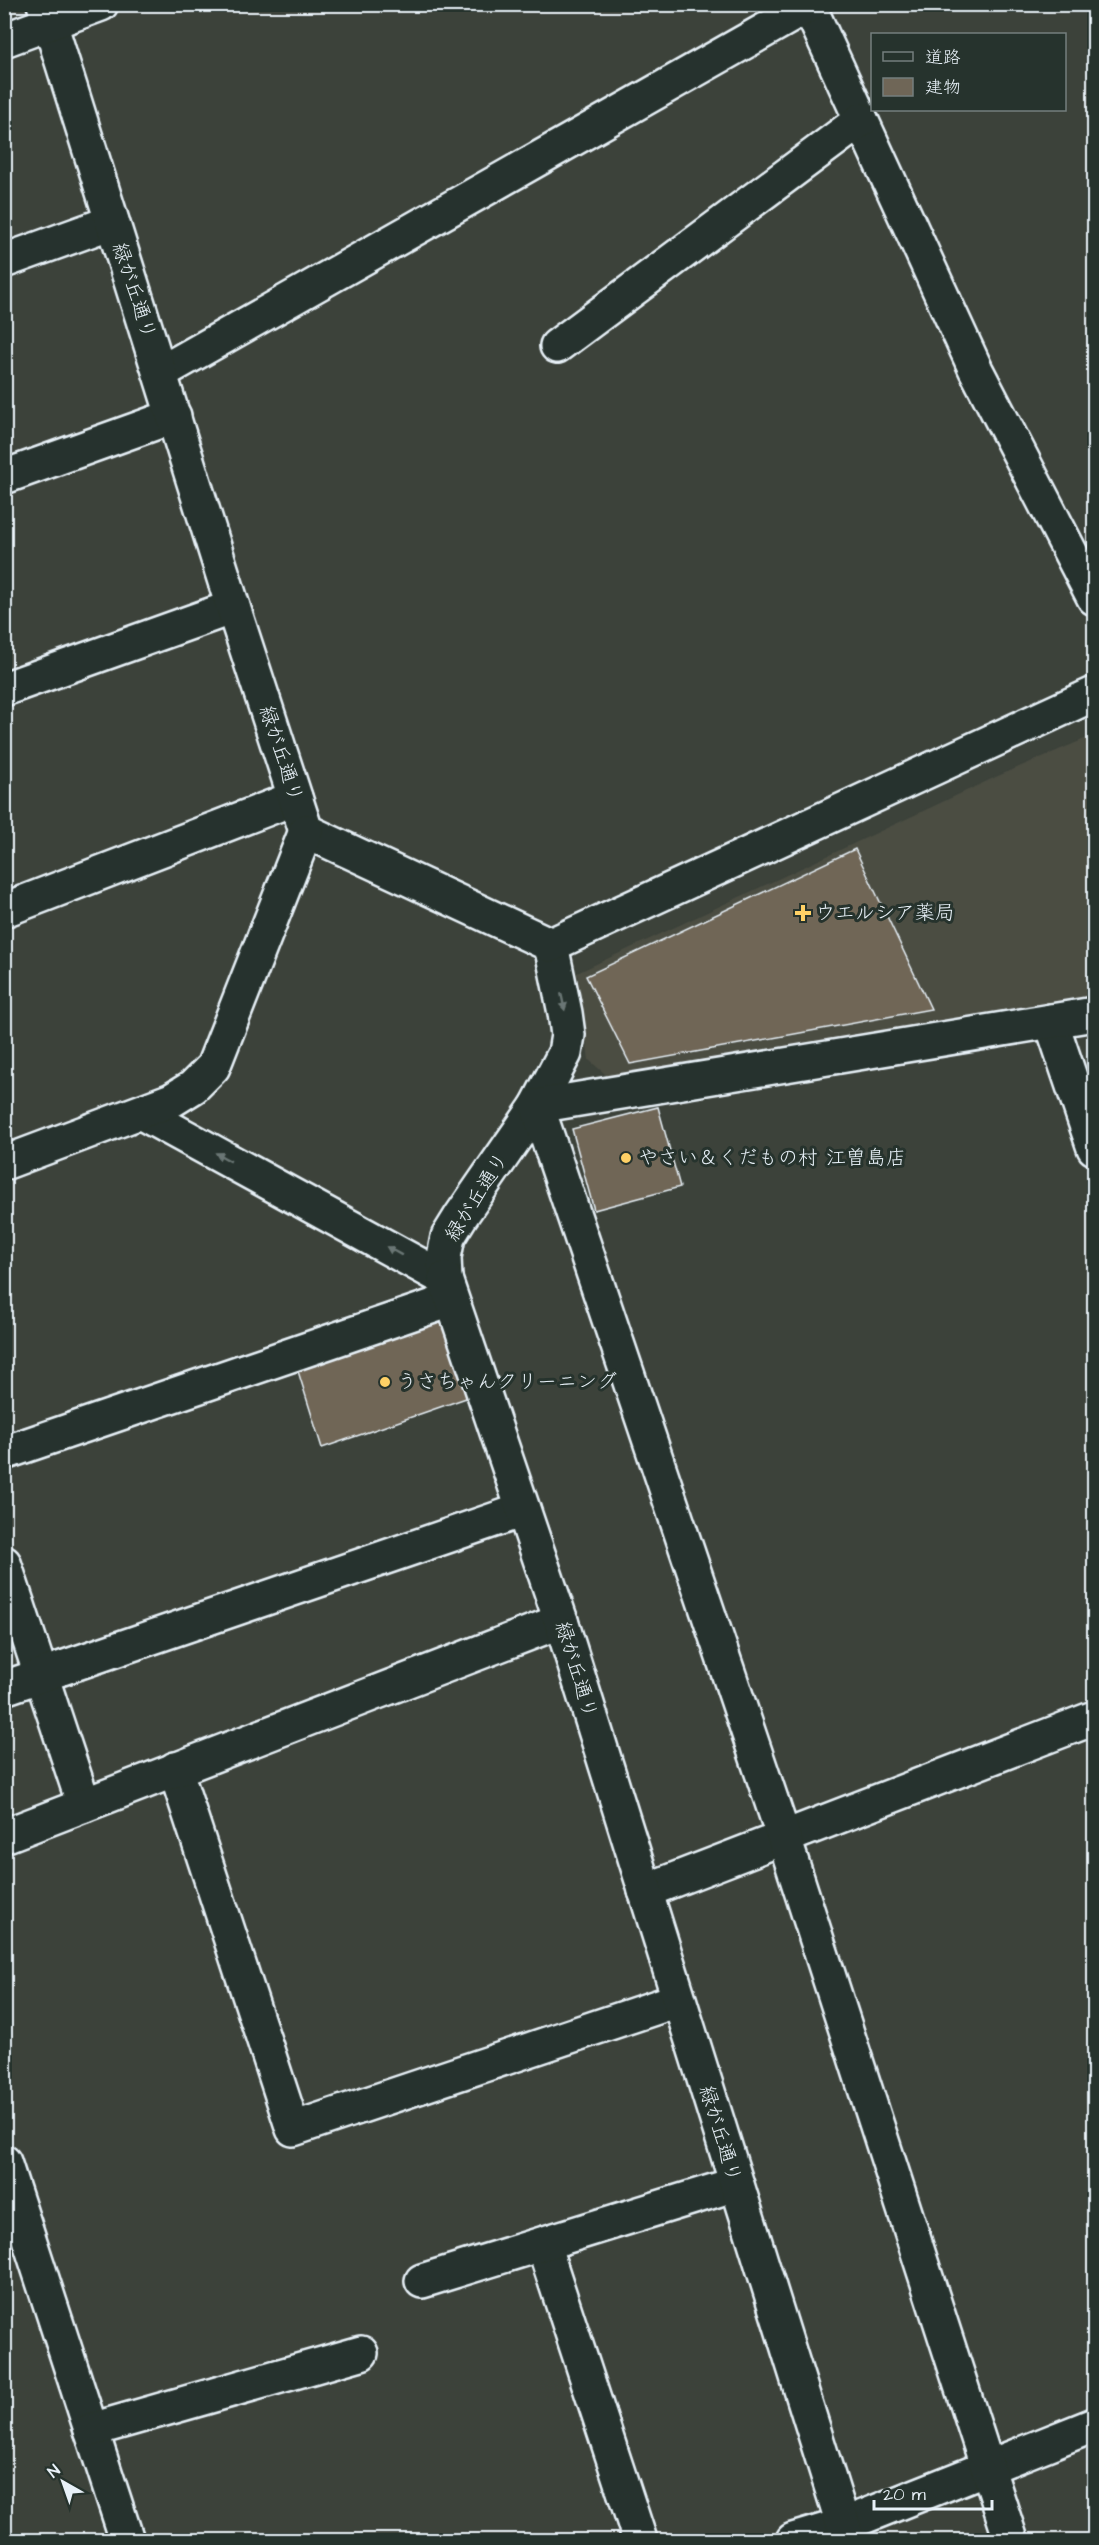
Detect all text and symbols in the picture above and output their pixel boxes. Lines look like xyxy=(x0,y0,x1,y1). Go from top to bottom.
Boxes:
legend xyxy=(871,33,1066,111)
text: 道路 xyxy=(925,45,961,70)
text: 建物 xyxy=(925,75,961,100)
street label: 緑が丘通り xyxy=(105,239,163,343)
street label: 緑が丘通り xyxy=(252,702,310,806)
place label: ウエルシア薬局 xyxy=(815,899,955,927)
marker: ウエルシア薬局 xyxy=(796,906,810,920)
one-way arrow xyxy=(559,993,568,1012)
place label: やさい＆くだもの村 江曽島店 xyxy=(638,1144,906,1172)
street label: 緑が丘通り xyxy=(439,1147,515,1247)
marker: やさい＆くだもの村 江曽島店 xyxy=(619,1151,633,1165)
one-way arrow xyxy=(214,1152,231,1162)
one-way arrow xyxy=(385,1246,402,1256)
place label: うさちゃんクリーニング xyxy=(397,1368,617,1396)
marker: うさちゃんクリーニング xyxy=(378,1375,392,1389)
street label: 緑が丘通り xyxy=(548,1618,604,1722)
street label: 緑が丘通り xyxy=(692,2082,748,2186)
north arrow xyxy=(33,2452,93,2512)
text: N xyxy=(43,2460,65,2483)
scale bar xyxy=(874,2473,992,2511)
text: 20 m xyxy=(883,2482,926,2507)

